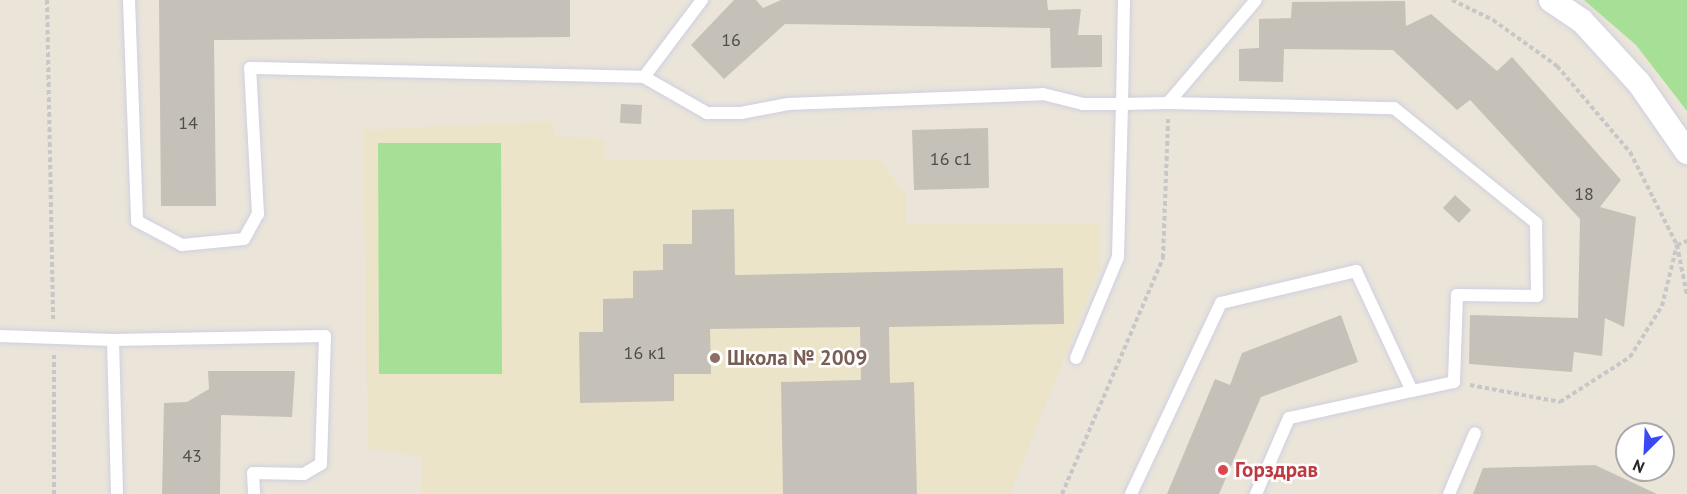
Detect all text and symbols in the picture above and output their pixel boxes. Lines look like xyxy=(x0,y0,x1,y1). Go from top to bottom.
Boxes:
house number: 16 xyxy=(721,29,741,51)
house number: 14 xyxy=(178,112,198,134)
house number: 16 с1 xyxy=(930,148,972,170)
house number: 18 xyxy=(1574,183,1594,205)
house number: 16 к1 xyxy=(624,342,666,364)
place label: Школа № 2009 xyxy=(727,345,867,371)
marker: Школа № 2009 xyxy=(708,351,722,365)
north arrow xyxy=(1615,422,1675,482)
house number: 43 xyxy=(182,445,202,467)
text: N xyxy=(1630,455,1647,478)
place label: Горздрав xyxy=(1235,457,1318,483)
marker: Горздрав xyxy=(1216,463,1230,477)

